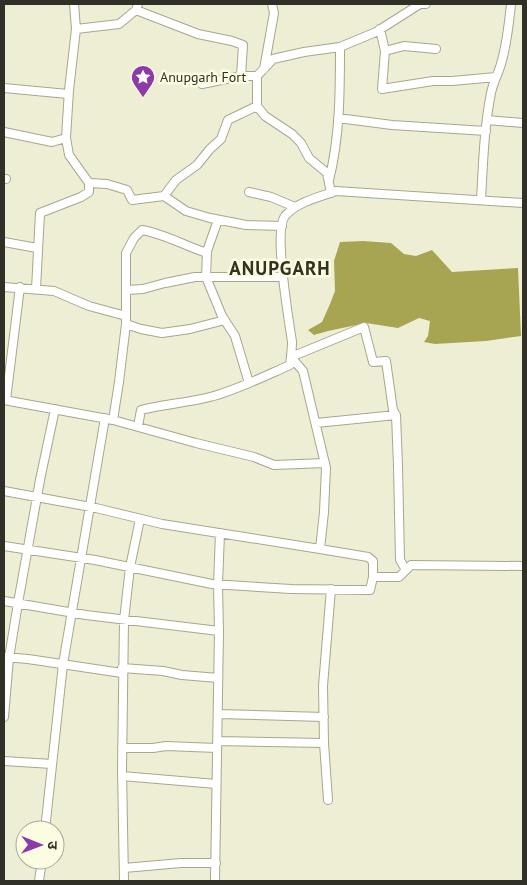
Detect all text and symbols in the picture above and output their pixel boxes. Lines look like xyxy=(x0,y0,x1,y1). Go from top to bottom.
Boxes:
place icon: Anupgarh Fort xyxy=(130,64,156,98)
place label: Anupgarh Fort xyxy=(160,68,247,86)
district label: ANUPGARH xyxy=(229,256,331,280)
north arrow xyxy=(15,820,65,870)
text: उ xyxy=(44,841,62,850)

